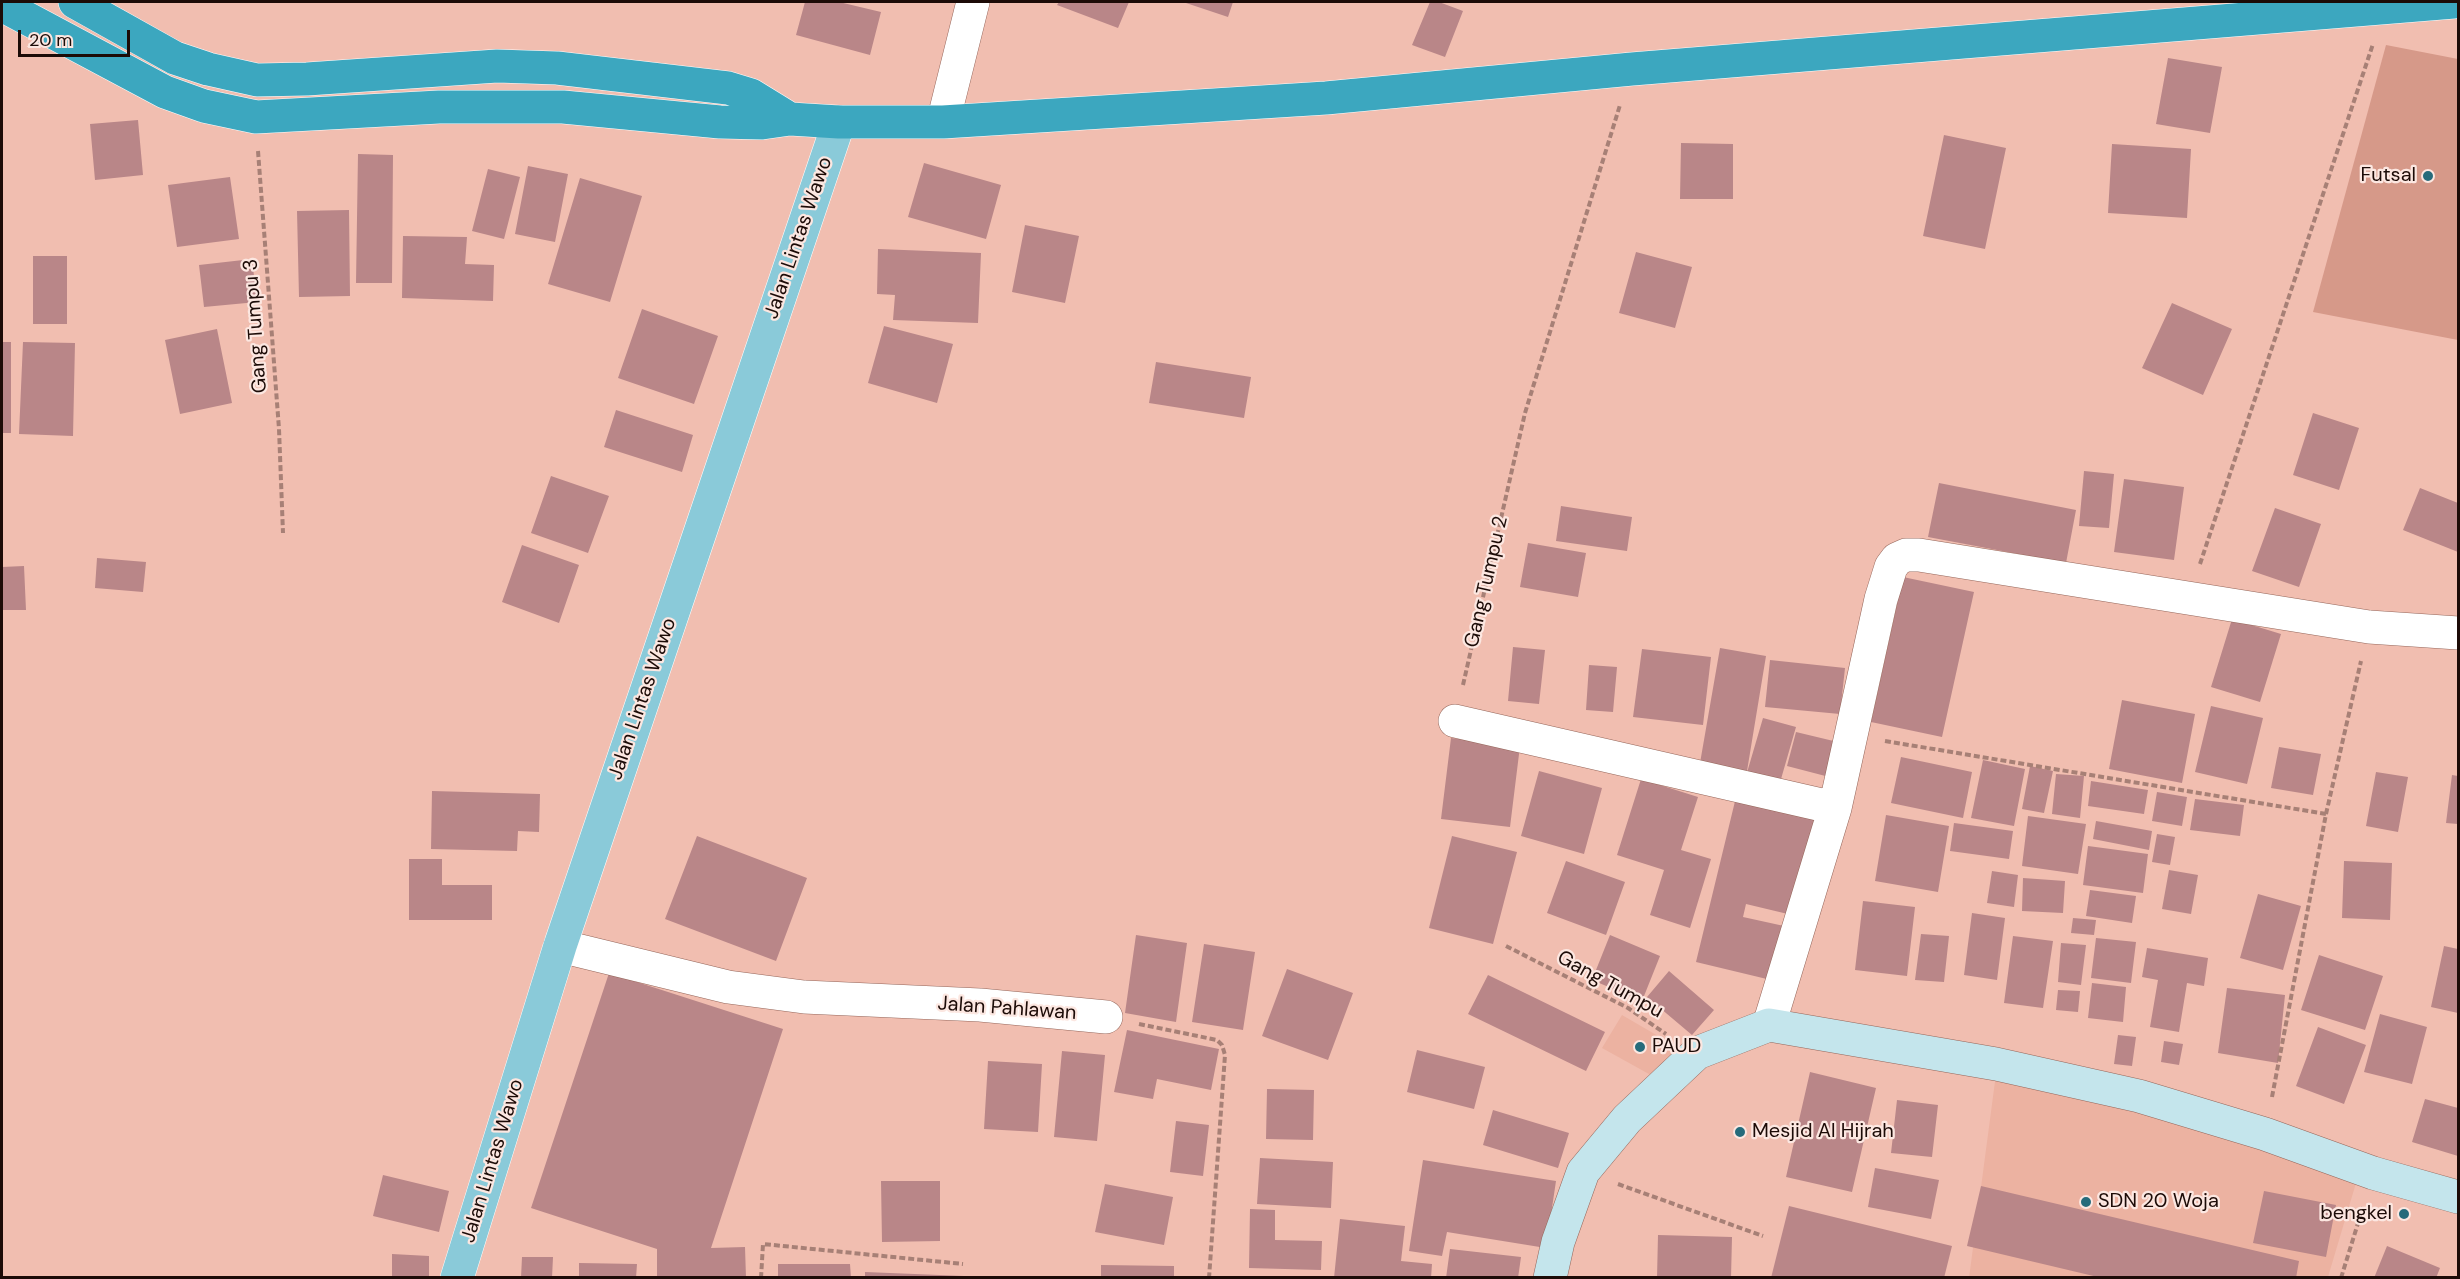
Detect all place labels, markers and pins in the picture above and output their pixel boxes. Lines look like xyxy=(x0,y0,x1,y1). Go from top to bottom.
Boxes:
place label: Futsal xyxy=(2361,164,2416,188)
marker: Futsal xyxy=(2421,169,2435,183)
place label: PAUD xyxy=(1652,1035,1701,1059)
marker: PAUD xyxy=(1633,1040,1647,1054)
place label: Mesjid Al Hijrah xyxy=(1752,1120,1894,1144)
marker: Mesjid Al Hijrah xyxy=(1733,1125,1747,1139)
place label: SDN 20 Woja xyxy=(2098,1190,2219,1214)
marker: SDN 20 Woja xyxy=(2079,1195,2093,1209)
place label: bengkel xyxy=(2320,1202,2392,1226)
marker: bengkel xyxy=(2397,1207,2411,1221)

